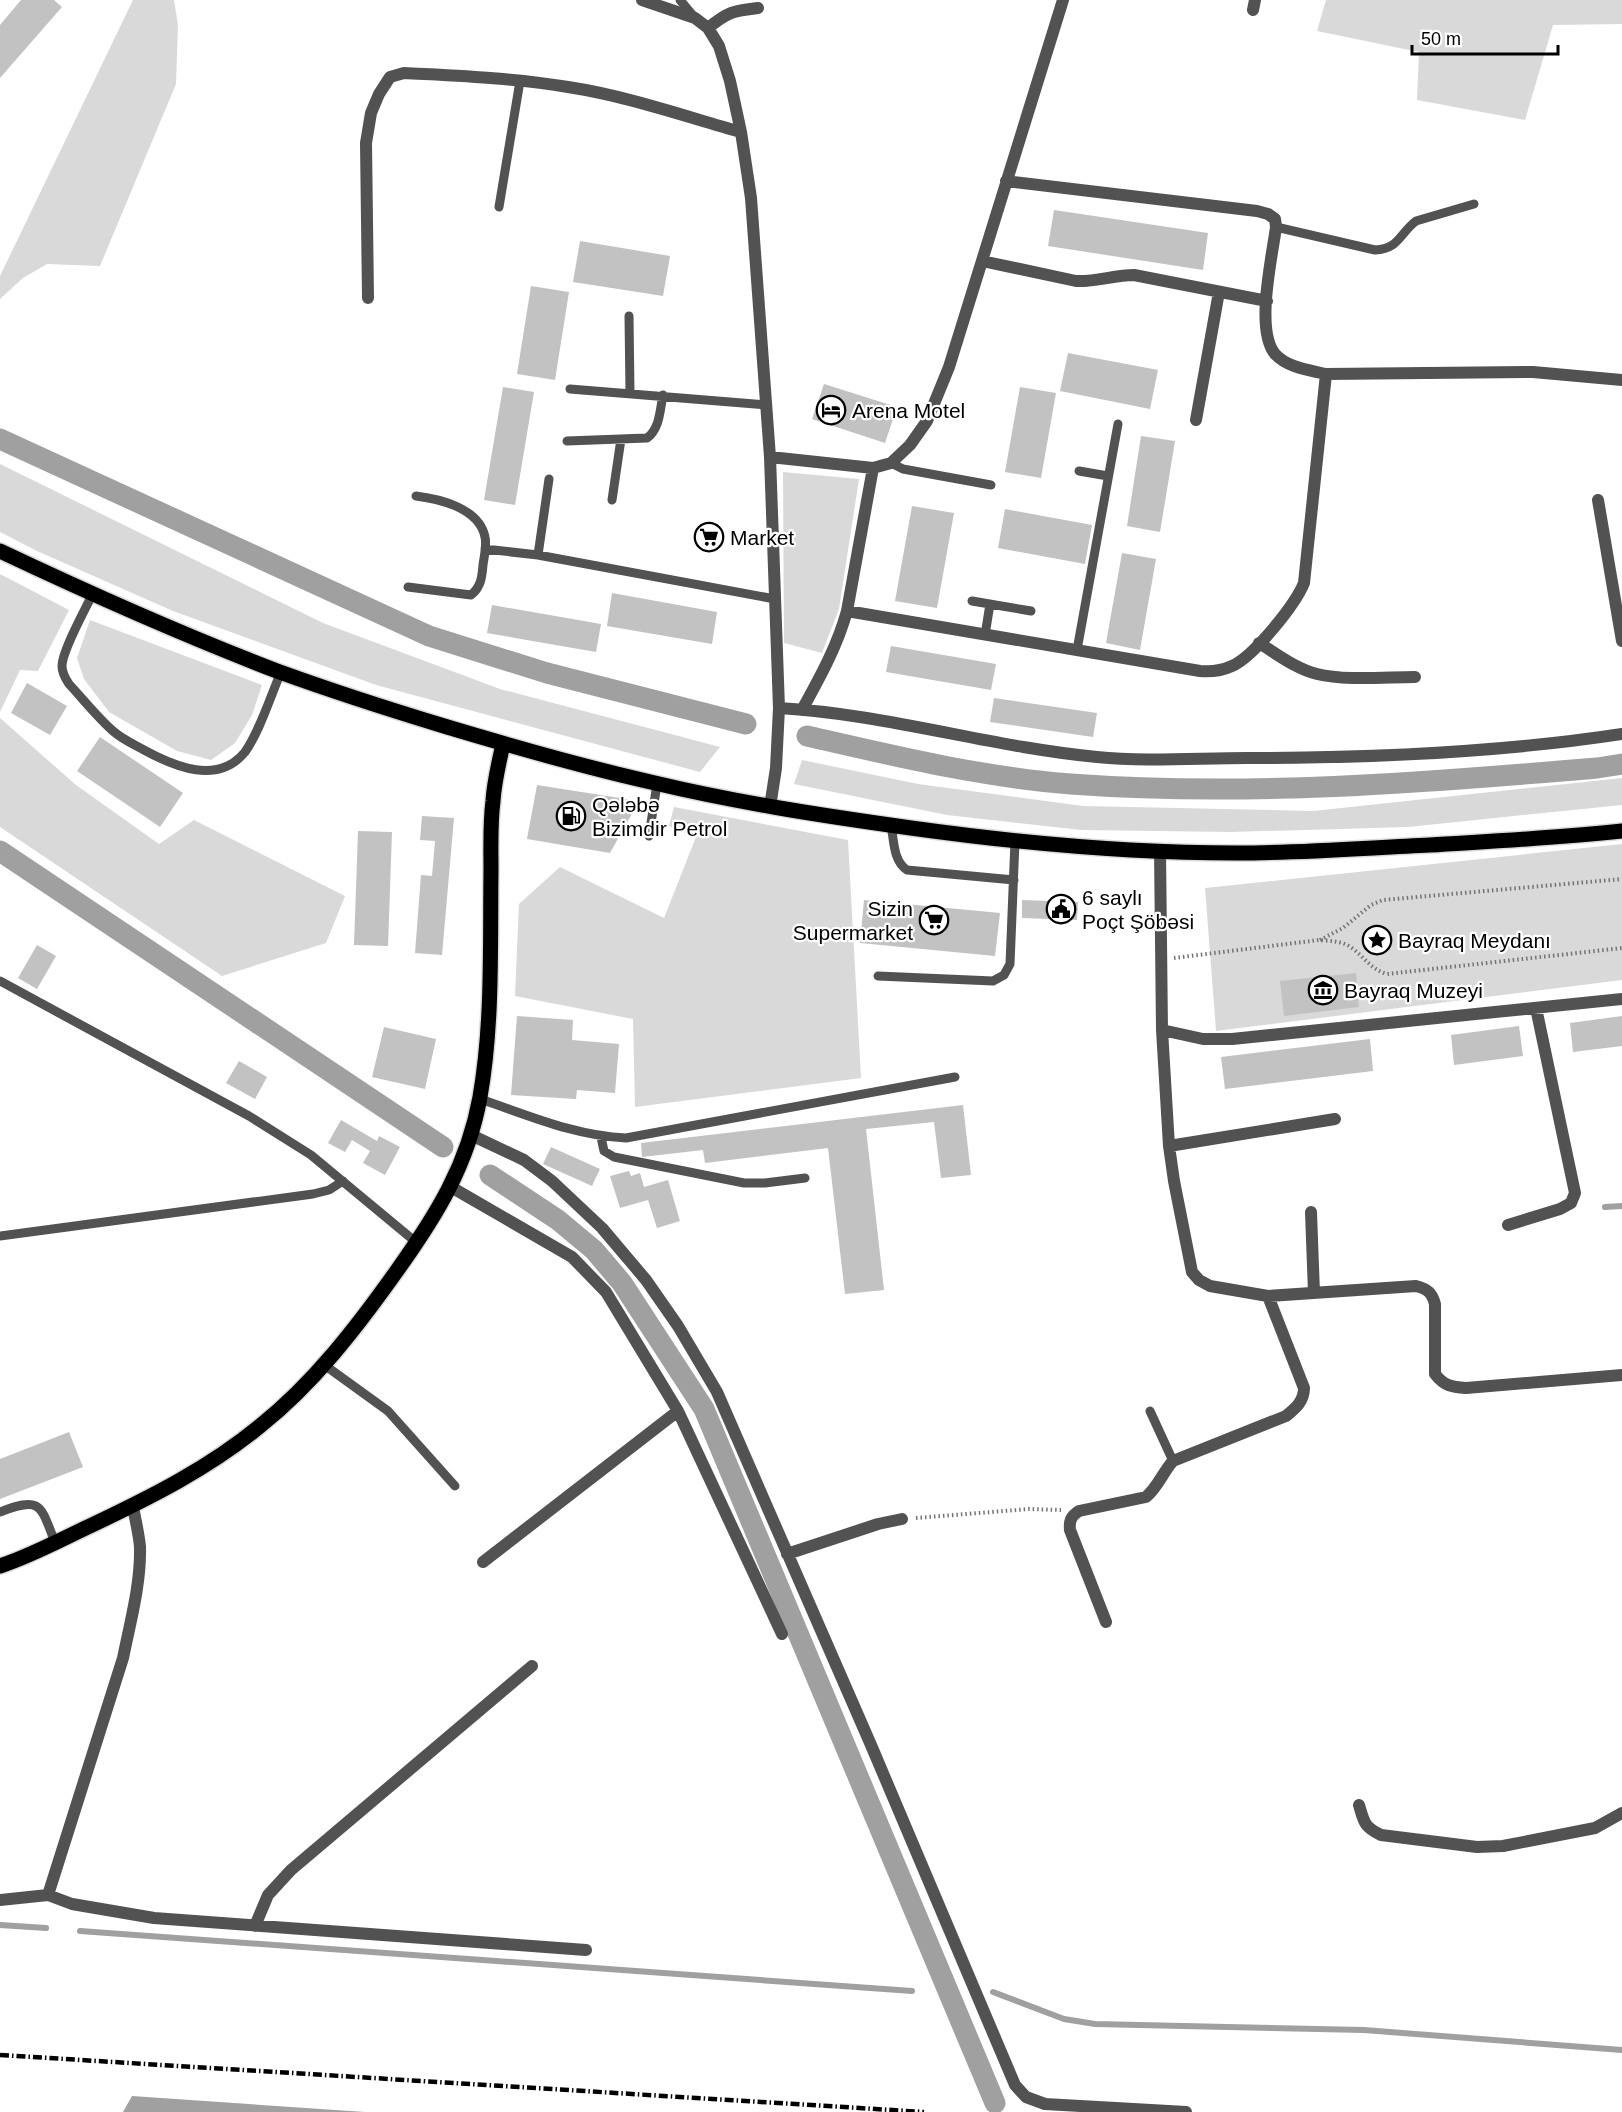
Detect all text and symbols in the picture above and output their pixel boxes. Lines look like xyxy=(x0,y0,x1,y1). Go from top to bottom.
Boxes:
scale bar xyxy=(1412,18,1558,56)
text: 50 m xyxy=(1421,29,1461,49)
hotel icon: Arena Motel xyxy=(815,394,847,426)
place label: Arena Motel xyxy=(852,399,965,422)
supermarket icon: Market xyxy=(693,521,725,553)
place label: Market xyxy=(730,526,794,549)
place label: Qələbə Bizimdir Petrol xyxy=(592,793,727,840)
fuel station icon: Qələbə Bizimdir Petrol xyxy=(555,800,587,832)
place label: 6 saylı Poçt Şöbəsi xyxy=(1082,886,1194,933)
public building icon: 6 saylı Poçt Şöbəsi xyxy=(1045,893,1077,925)
place label: Sizin Supermarket xyxy=(793,897,913,944)
supermarket icon: Sizin Supermarket xyxy=(918,904,950,936)
place icon: Bayraq Meydanı xyxy=(1361,924,1393,956)
place label: Bayraq Meydanı xyxy=(1398,929,1551,952)
museum icon: Bayraq Muzeyi xyxy=(1307,974,1339,1006)
place label: Bayraq Muzeyi xyxy=(1344,979,1483,1002)

